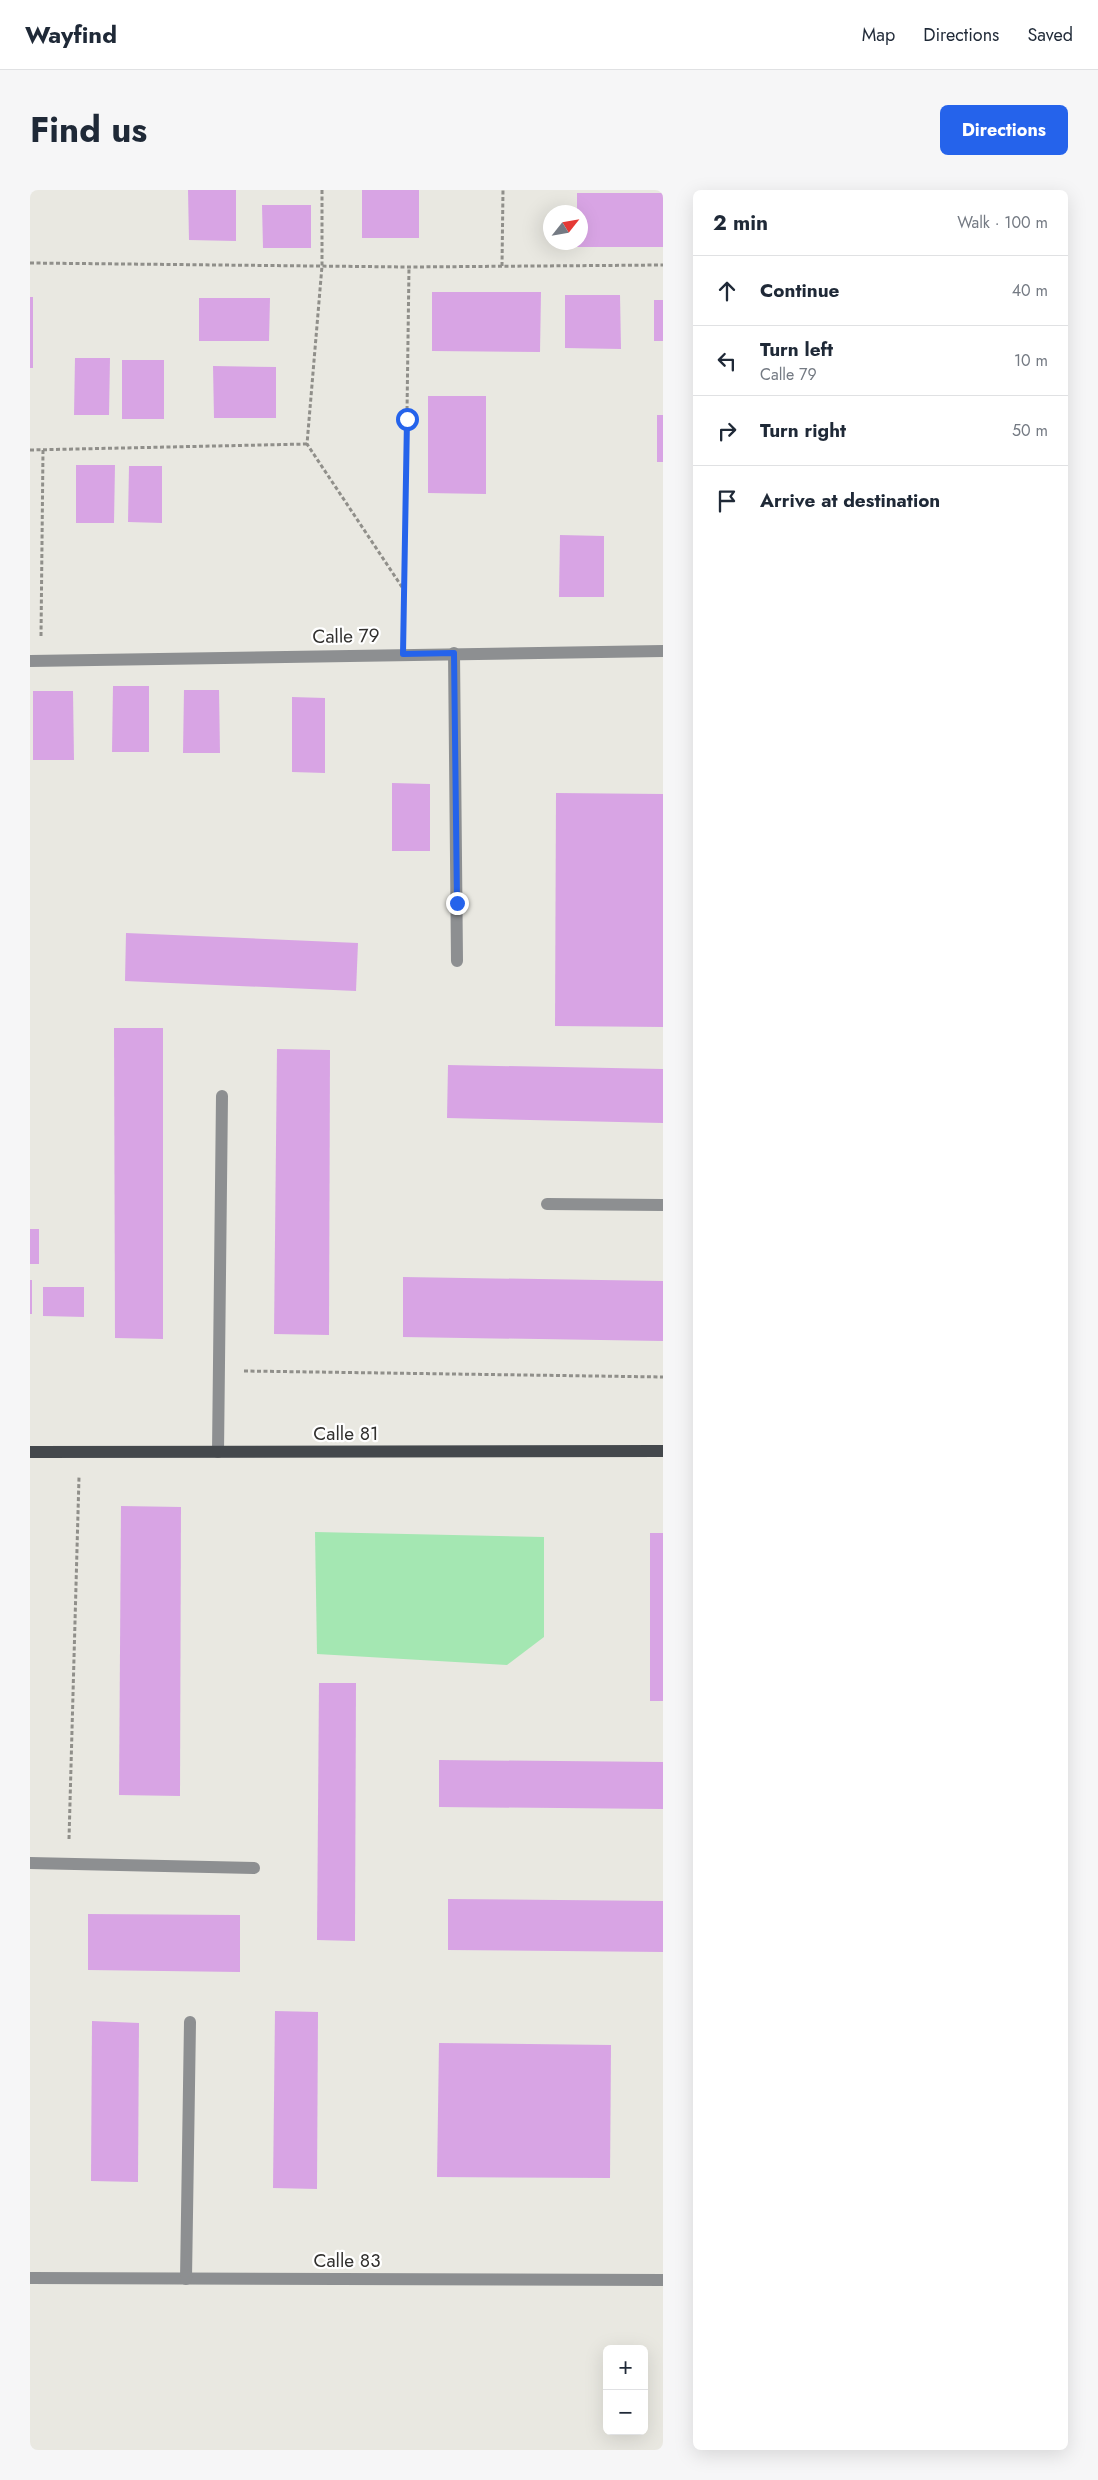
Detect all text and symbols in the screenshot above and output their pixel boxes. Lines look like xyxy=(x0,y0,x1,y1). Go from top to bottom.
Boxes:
text: Wayfind xyxy=(25,17,117,52)
text: Map xyxy=(862,22,895,48)
text: Directions xyxy=(923,22,999,48)
text: Saved xyxy=(1027,22,1073,48)
text: Find us xyxy=(30,105,147,155)
button: Directions xyxy=(940,105,1068,155)
north arrow xyxy=(543,205,588,250)
text: 2 min xyxy=(713,208,768,238)
text: Walk · 100 m xyxy=(957,211,1048,234)
icon: ahead xyxy=(713,277,741,305)
text: Continue xyxy=(760,277,839,304)
text: 40 m xyxy=(1012,279,1048,302)
text: Turn left xyxy=(760,336,833,363)
icon: left xyxy=(713,347,741,375)
text: 10 m xyxy=(1014,349,1048,372)
text: Calle 79 xyxy=(760,363,817,386)
route start xyxy=(396,408,419,431)
icon: right xyxy=(713,417,741,445)
text: Turn right xyxy=(760,417,846,444)
text: 50 m xyxy=(1012,419,1048,442)
icon: arrive xyxy=(713,487,741,515)
text: Arrive at destination xyxy=(760,487,940,514)
street label: Calle 79 xyxy=(312,622,380,650)
route end xyxy=(446,892,469,915)
street label: Calle 81 xyxy=(313,1420,379,1447)
street label: Calle 83 xyxy=(313,2247,381,2274)
map controls xyxy=(603,2345,648,2435)
button: + xyxy=(603,2345,648,2390)
button: − xyxy=(603,2390,648,2435)

